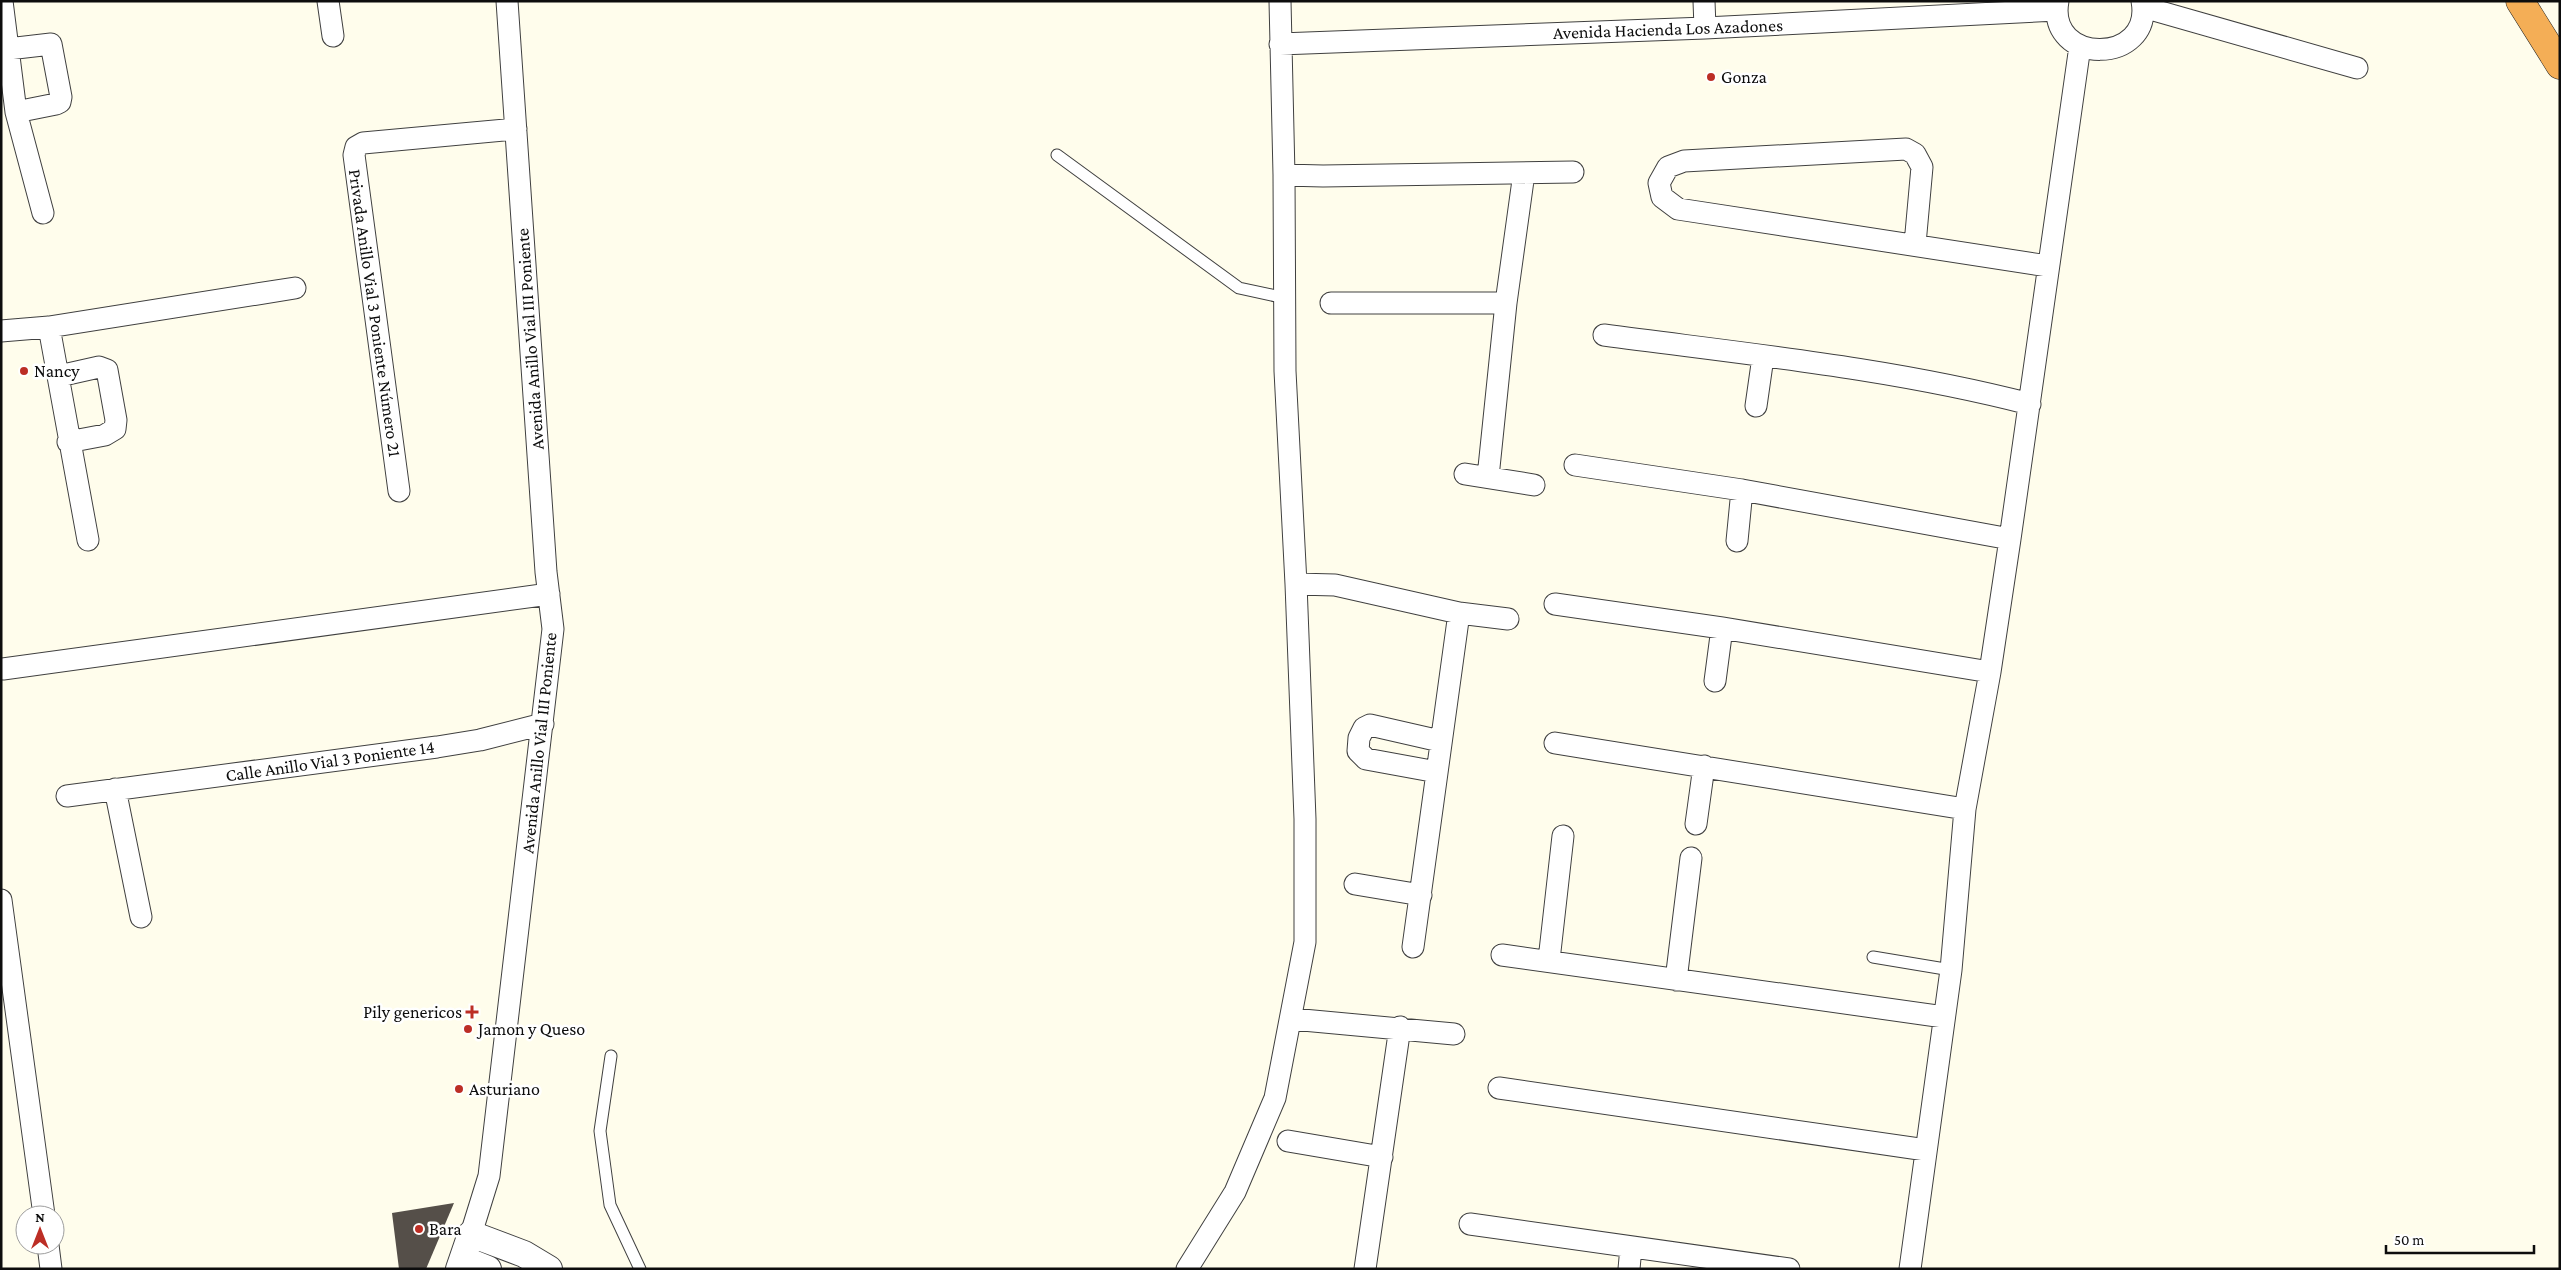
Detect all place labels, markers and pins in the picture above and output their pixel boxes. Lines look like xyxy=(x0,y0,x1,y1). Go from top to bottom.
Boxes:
place label: Gonza xyxy=(1721,67,1767,87)
marker: Gonza xyxy=(1705,71,1717,83)
place label: Nancy xyxy=(34,361,80,381)
marker: Nancy xyxy=(18,365,30,377)
place label: Pily genericos xyxy=(363,1002,462,1022)
marker: Pily genericos xyxy=(466,1006,478,1018)
place label: Jamon y Queso xyxy=(476,1019,585,1039)
marker: Jamon y Queso xyxy=(462,1023,474,1035)
place label: Asturiano xyxy=(469,1079,540,1099)
marker: Asturiano xyxy=(453,1083,465,1095)
place label: Bara xyxy=(429,1219,462,1239)
marker: Bara xyxy=(413,1223,425,1235)

